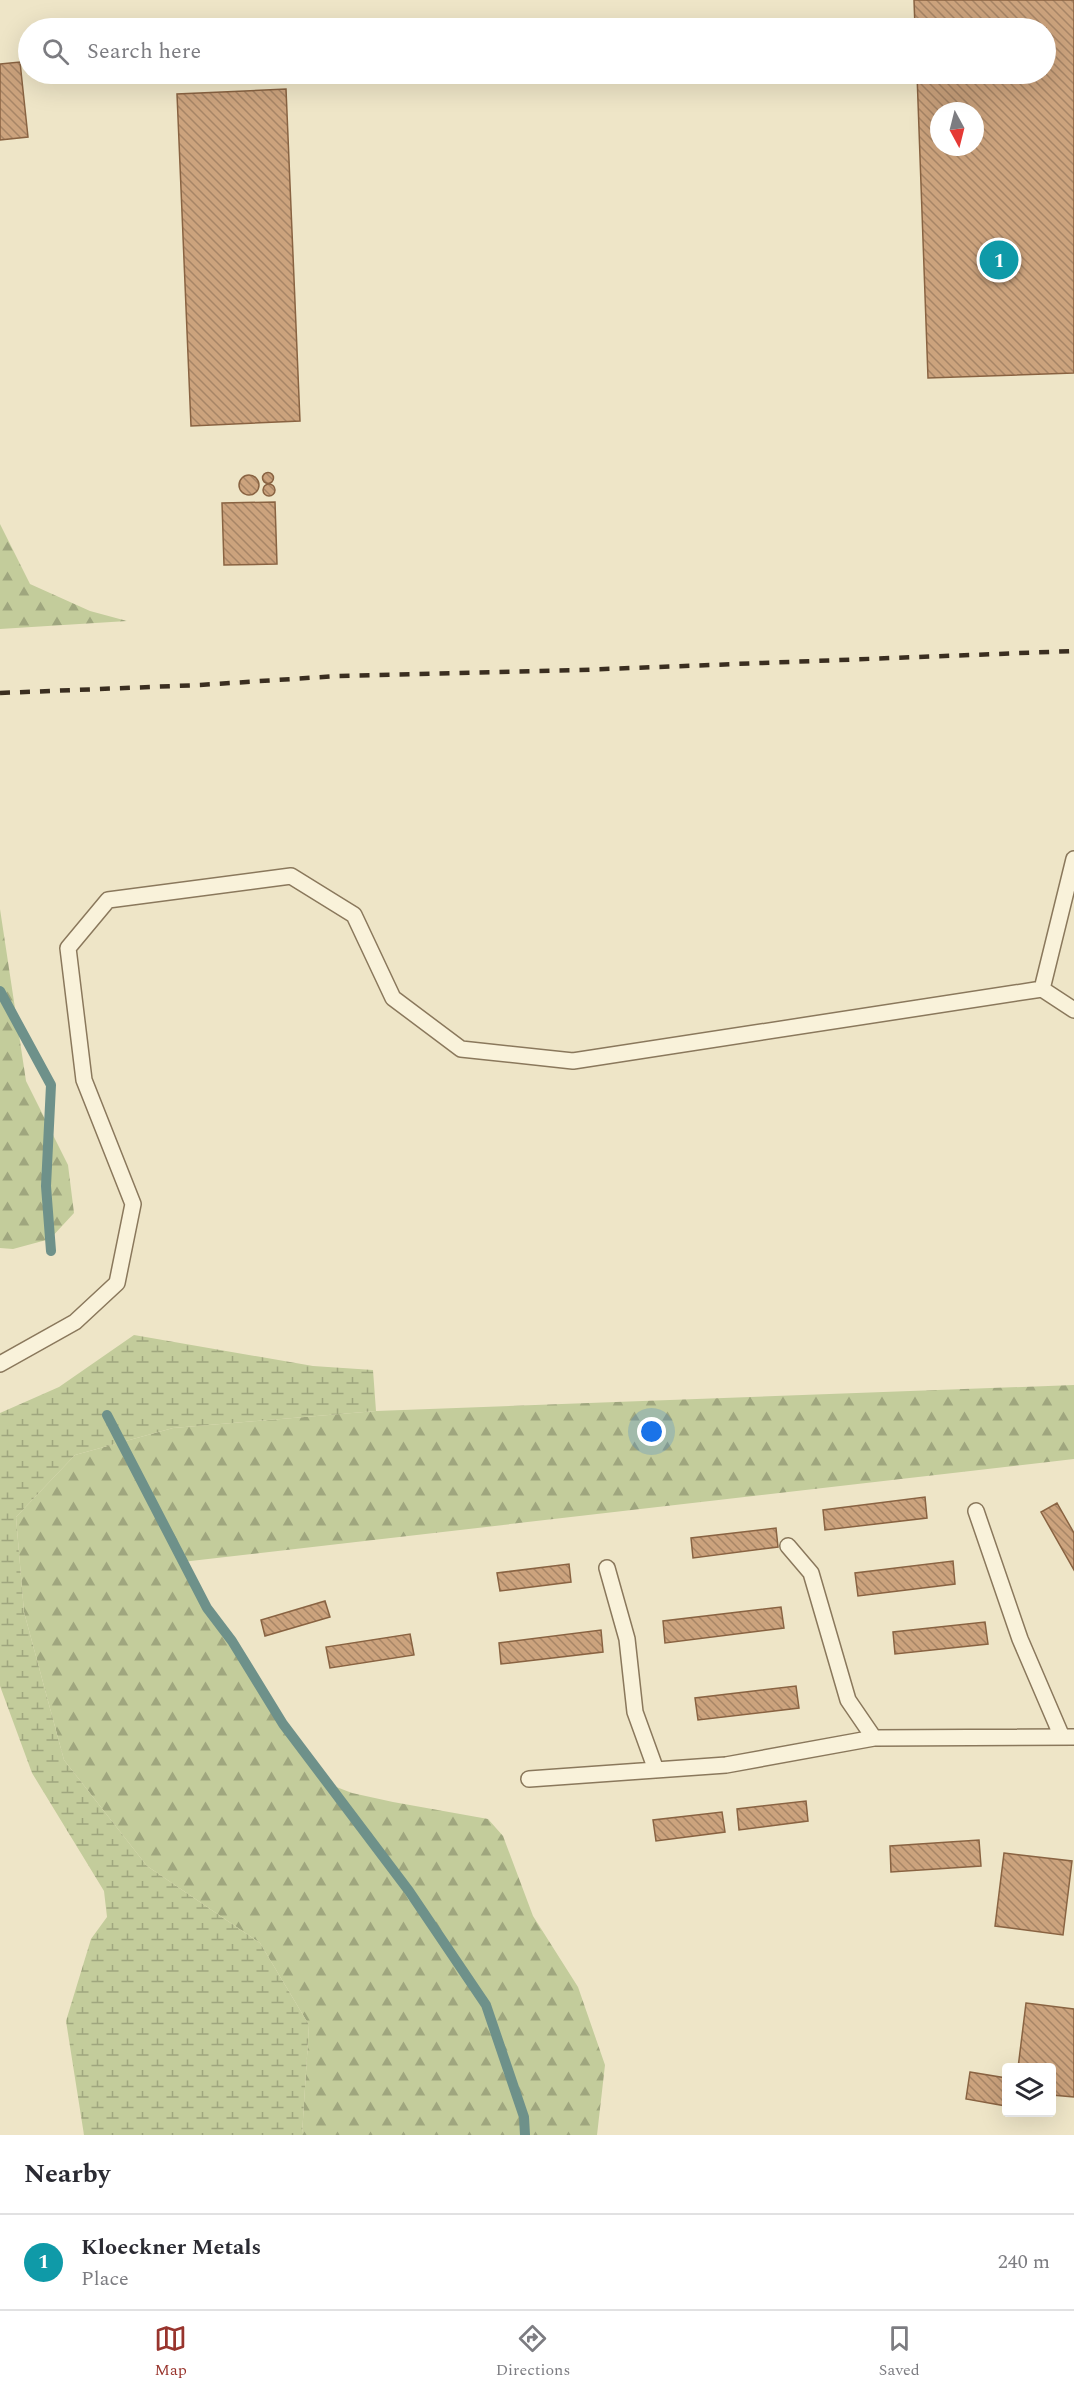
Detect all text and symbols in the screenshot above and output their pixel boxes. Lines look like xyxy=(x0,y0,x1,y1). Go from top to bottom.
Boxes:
search box xyxy=(18,18,1056,84)
icon: search xyxy=(39,35,72,68)
text: Search here xyxy=(87,35,201,68)
north arrow xyxy=(930,102,984,156)
pin: 1 xyxy=(980,238,1018,282)
your location xyxy=(637,1417,666,1446)
map controls xyxy=(1002,2063,1056,2117)
button: layers xyxy=(1002,2063,1056,2117)
text: Nearby xyxy=(24,2154,110,2194)
text: Kloeckner Metals xyxy=(81,2231,261,2264)
text: 1 xyxy=(38,2247,49,2277)
text: 240 m xyxy=(998,2247,1050,2277)
text: Place xyxy=(81,2264,129,2294)
tab: Map xyxy=(154,2322,187,2382)
tab: Directions xyxy=(496,2322,570,2382)
tab: Saved xyxy=(879,2322,920,2382)

